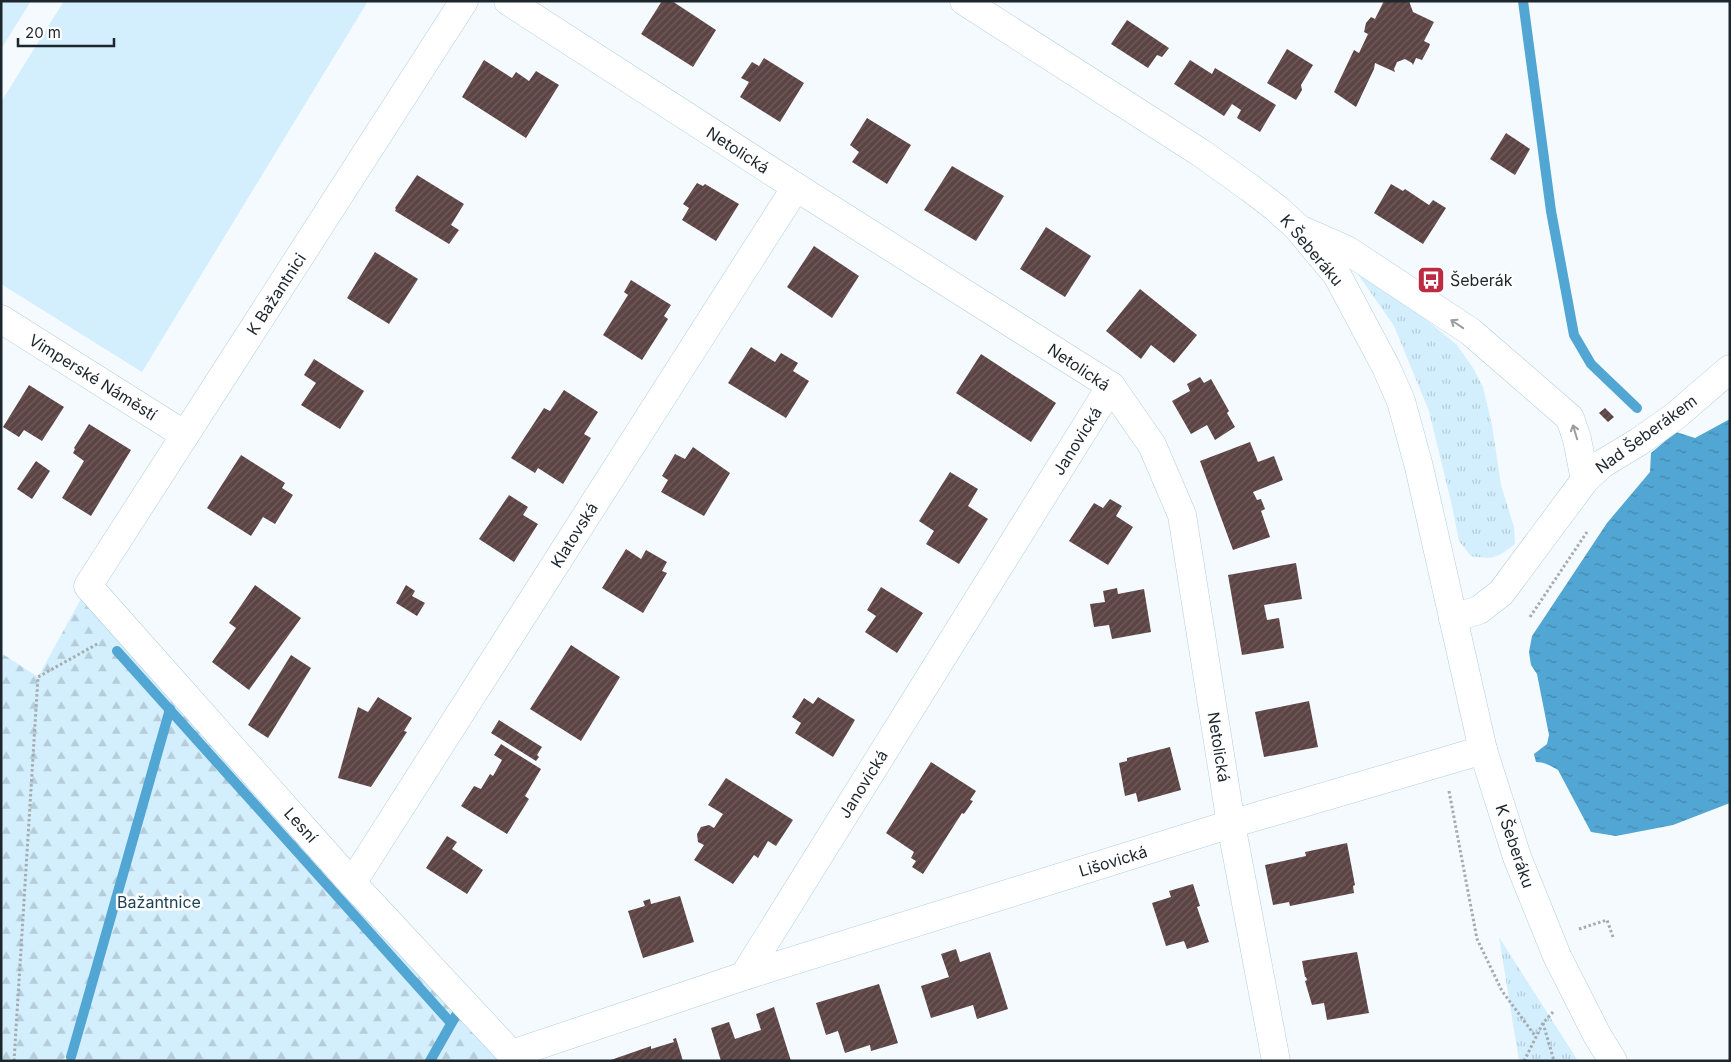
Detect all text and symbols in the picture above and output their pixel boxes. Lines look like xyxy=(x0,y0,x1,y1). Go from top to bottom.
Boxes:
scale bar xyxy=(18,15,114,47)
text: 20 m xyxy=(25,23,61,42)
street label: Netolická xyxy=(703,122,773,178)
street label: K Šeberáku xyxy=(1276,210,1348,290)
street label: K Bažantnici xyxy=(242,249,310,339)
bus stop icon: Šeberák xyxy=(1416,265,1446,295)
place label: Šeberák xyxy=(1450,270,1513,290)
one-way arrow xyxy=(1450,318,1464,329)
street label: Vimperské Náměstí xyxy=(25,330,161,424)
street label: Netolická xyxy=(1044,339,1114,395)
street label: Nad Šeberákem xyxy=(1591,390,1701,478)
street label: Janovická xyxy=(1048,403,1106,479)
one-way arrow xyxy=(1569,425,1579,441)
street label: Klatovská xyxy=(546,499,602,571)
street label: Netolická xyxy=(1204,711,1234,783)
street label: Janovická xyxy=(834,746,892,822)
street label: K Šeberáku xyxy=(1491,802,1539,890)
street label: Lesní xyxy=(280,803,322,847)
street label: Lišovická xyxy=(1076,841,1150,881)
park label: Bažantnice xyxy=(117,892,201,912)

